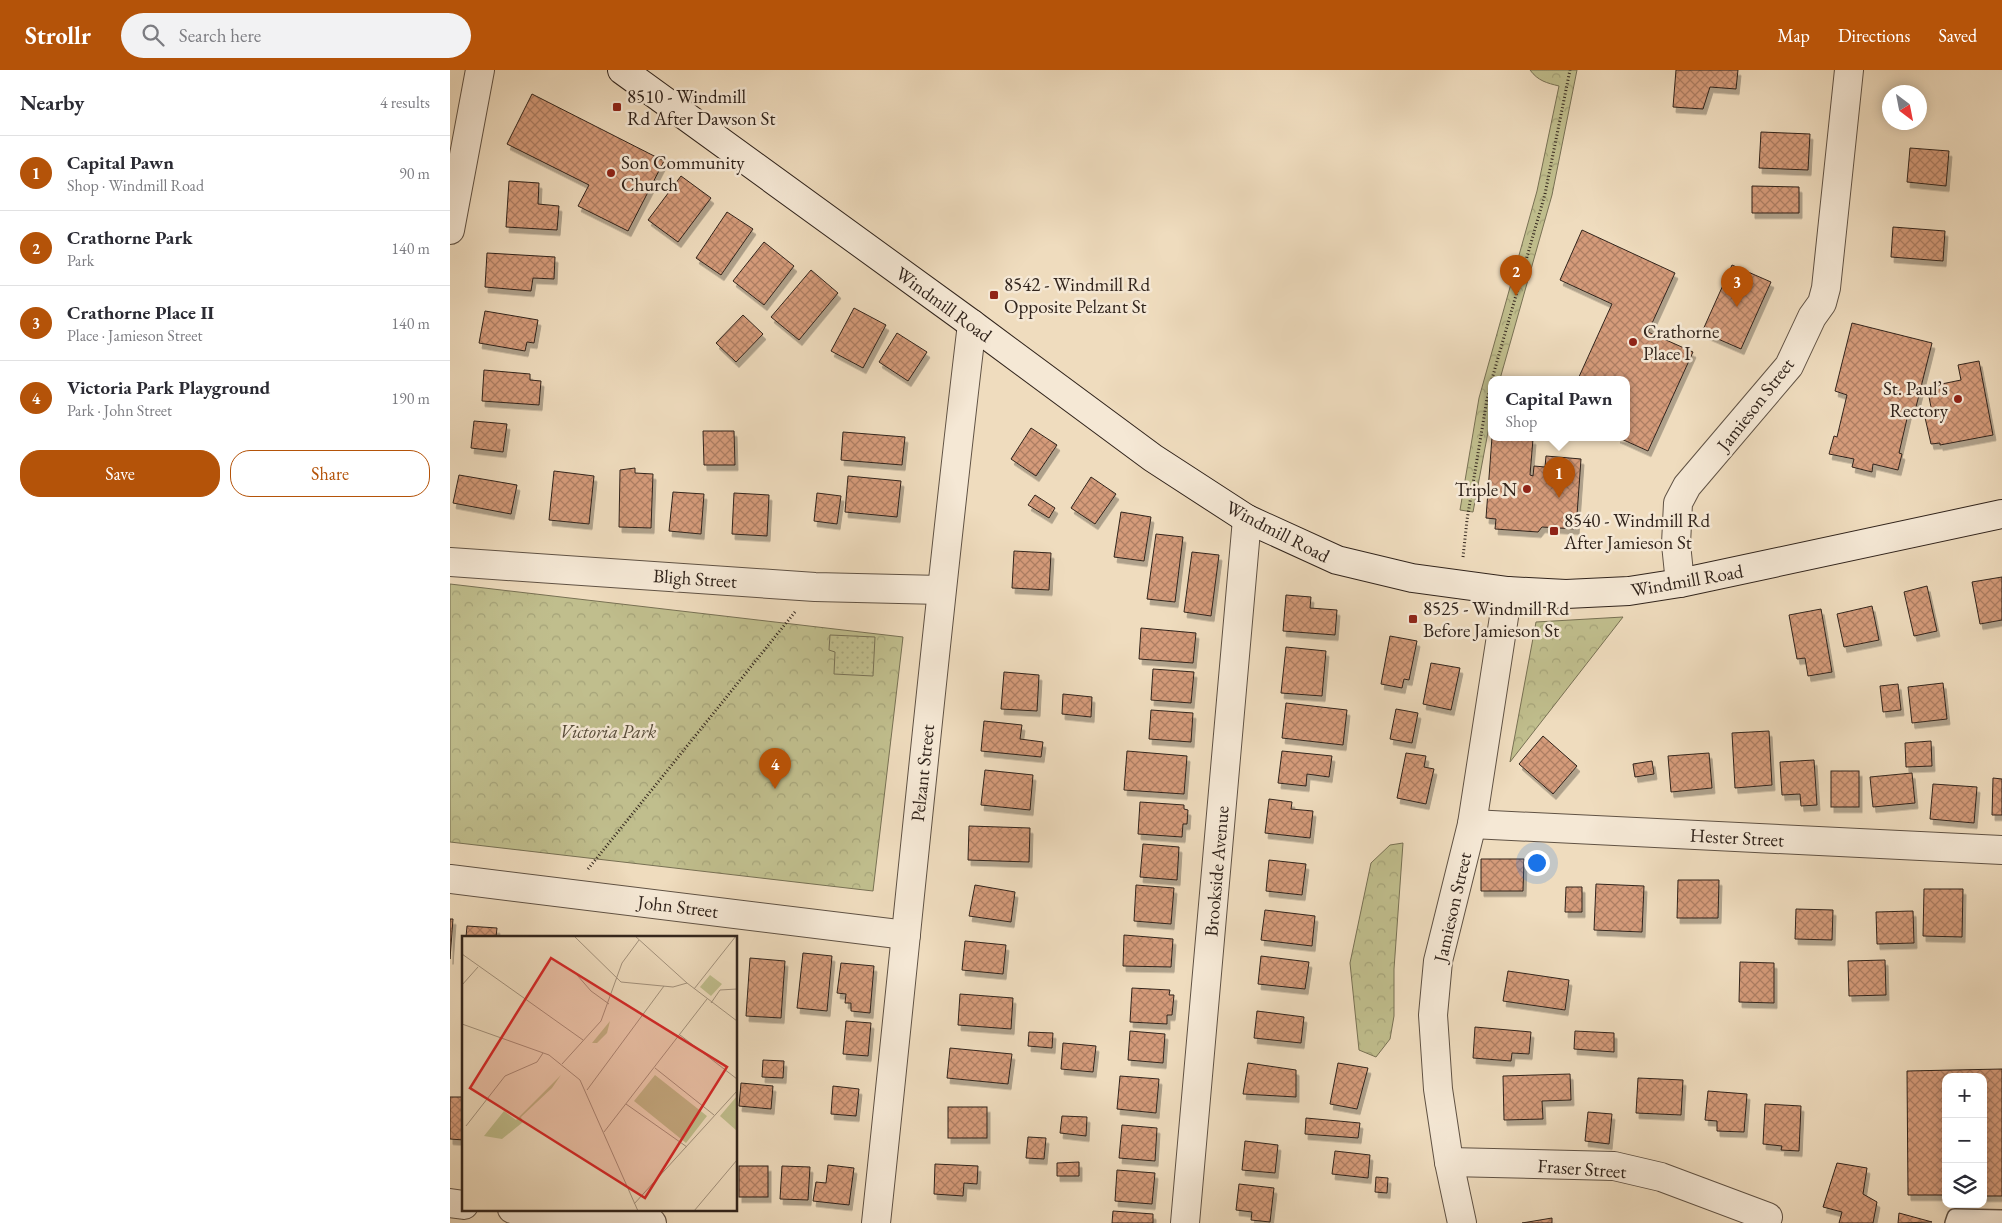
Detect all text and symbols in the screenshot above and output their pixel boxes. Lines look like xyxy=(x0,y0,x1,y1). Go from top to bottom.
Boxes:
search box xyxy=(121,13,471,58)
text: Strollr xyxy=(25,20,91,51)
icon: search xyxy=(139,21,167,49)
text: Search here xyxy=(179,23,261,48)
text: Map xyxy=(1778,24,1810,47)
text: Directions xyxy=(1838,24,1910,47)
text: Saved xyxy=(1938,24,1977,47)
place label: 8510 - Windmill Rd After Dawson St xyxy=(627,84,775,131)
north arrow xyxy=(1882,85,1927,130)
text: Nearby xyxy=(20,89,84,116)
text: 4 results xyxy=(380,92,430,113)
marker: 8510 - Windmill Rd After Dawson St xyxy=(611,101,623,113)
text: Capital Pawn xyxy=(67,150,174,175)
place label: Son Community Church xyxy=(621,150,745,197)
text: 1 xyxy=(32,163,40,184)
text: 90 m xyxy=(399,163,430,184)
marker: Son Community Church xyxy=(605,167,617,179)
text: Shop · Windmill Road xyxy=(67,175,204,196)
text: Crathorne Park xyxy=(67,225,193,250)
text: 2 xyxy=(32,238,40,259)
text: 140 m xyxy=(391,238,430,259)
text: Park xyxy=(67,250,94,271)
pin: 2 xyxy=(1500,255,1532,296)
street label: Windmill Road xyxy=(890,261,997,348)
pin: 3 xyxy=(1721,266,1753,307)
place label: 8542 - Windmill Rd Opposite Pelzant St xyxy=(1004,272,1151,319)
marker: 8542 - Windmill Rd Opposite Pelzant St xyxy=(988,289,1000,301)
text: Crathorne Place II xyxy=(67,300,214,325)
text: 3 xyxy=(32,313,40,334)
text: 140 m xyxy=(391,313,430,334)
place label: Crathorne Place I xyxy=(1643,319,1719,366)
text: Place · Jamieson Street xyxy=(67,325,202,346)
marker: Crathorne Place I xyxy=(1627,336,1639,348)
street label: Jamieson Street xyxy=(1710,352,1800,458)
text: Victoria Park Playground xyxy=(67,375,270,400)
popup xyxy=(1488,376,1630,441)
place label: St. Paul’s Rectory xyxy=(1883,376,1949,423)
text: Capital Pawn xyxy=(1506,386,1612,411)
text: 4 xyxy=(32,388,40,409)
text: 190 m xyxy=(391,388,430,409)
marker: St. Paul’s Rectory xyxy=(1952,393,1964,405)
text: Park · John Street xyxy=(67,400,172,421)
text: Shop xyxy=(1506,411,1537,432)
button: Save xyxy=(20,450,220,497)
button: Share xyxy=(230,450,430,497)
pin: 1 xyxy=(1543,457,1575,498)
place label: Triple N xyxy=(1455,477,1517,502)
marker: Triple N xyxy=(1521,483,1533,495)
street label: Windmill Road xyxy=(1222,495,1334,569)
place label: 8540 - Windmill Rd After Jamieson St xyxy=(1563,508,1711,555)
marker: 8540 - Windmill Rd After Jamieson St xyxy=(1548,525,1560,537)
street label: Windmill Road xyxy=(1629,558,1745,603)
street label: Bligh Street xyxy=(652,563,738,594)
place label: 8525 - Windmill Rd Before Jamieson St xyxy=(1423,596,1570,643)
marker: 8525 - Windmill Rd Before Jamieson St xyxy=(1407,613,1419,625)
park label: Victoria Park xyxy=(559,719,657,744)
street label: Pelzant Street xyxy=(905,723,940,823)
pin: 4 xyxy=(759,748,791,789)
street label: Brookside Avenue xyxy=(1198,805,1235,937)
street label: Hester Street xyxy=(1689,823,1785,852)
street label: Jamieson Street xyxy=(1427,850,1477,966)
your location xyxy=(1524,850,1550,876)
street label: John Street xyxy=(634,889,720,924)
inset map xyxy=(462,936,738,1210)
map controls xyxy=(1942,1073,1987,1208)
button: + xyxy=(1942,1073,1987,1118)
button: − xyxy=(1942,1118,1987,1163)
street label: Fraser Street xyxy=(1537,1153,1627,1184)
button: layers xyxy=(1942,1163,1987,1208)

